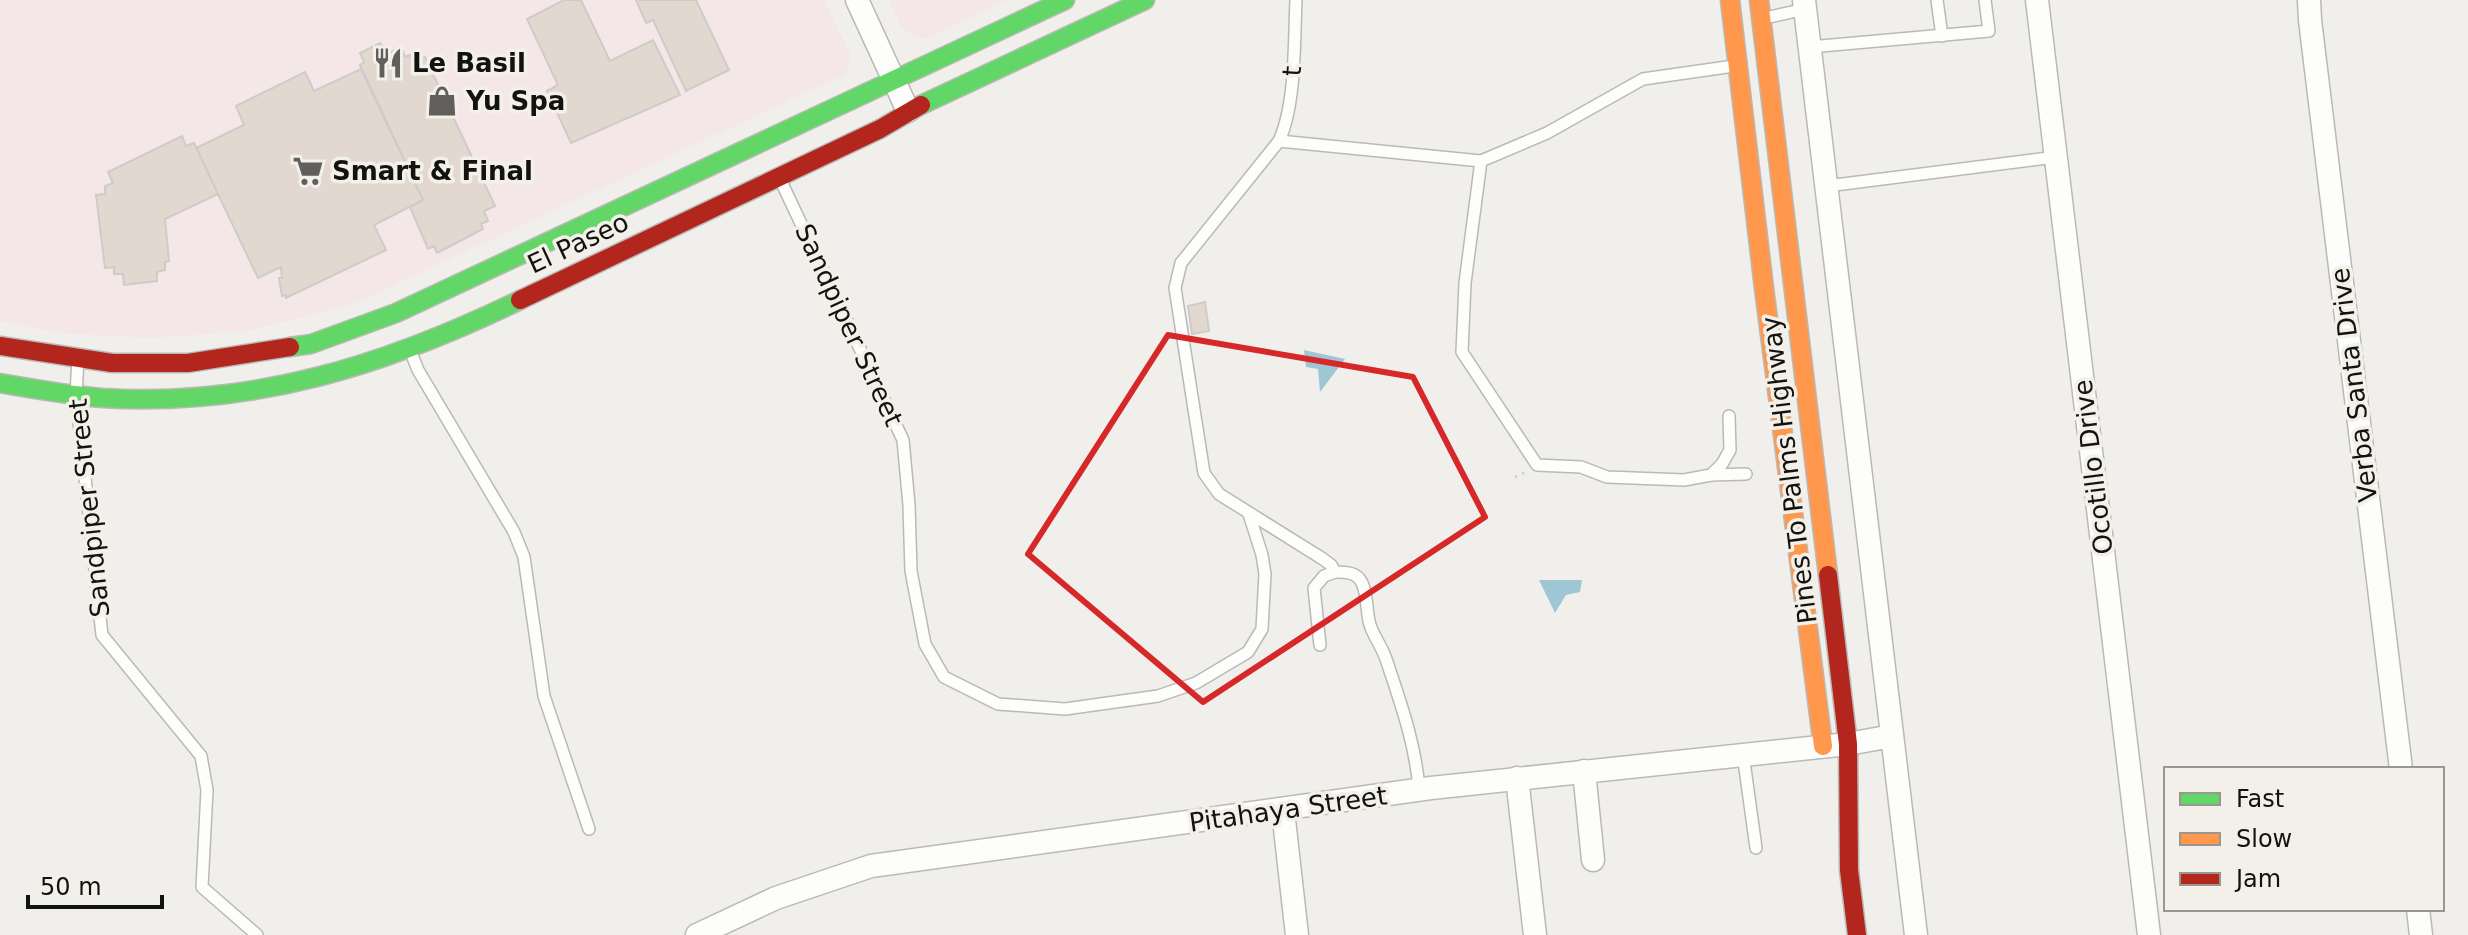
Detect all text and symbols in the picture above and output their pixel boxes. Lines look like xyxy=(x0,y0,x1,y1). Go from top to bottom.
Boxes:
restaurant icon: Le Basil xyxy=(371,46,405,80)
place label: Le Basil xyxy=(412,48,526,78)
street label: t xyxy=(1277,65,1307,77)
shop icon: Yu Spa xyxy=(425,84,459,118)
place label: Yu Spa xyxy=(465,86,565,116)
supermarket icon: Smart & Final xyxy=(291,154,325,188)
place label: Smart & Final xyxy=(332,156,533,186)
street label: El Paseo xyxy=(523,207,633,279)
street label: Sandpiper Street xyxy=(789,219,909,431)
street label: Verba Santa Drive xyxy=(2325,266,2383,504)
street label: Pines To Palms Highway xyxy=(1755,315,1823,625)
street label: Ocotillo Drive xyxy=(2067,378,2119,556)
street label: Sandpiper Street xyxy=(63,397,115,619)
legend xyxy=(2164,767,2444,911)
street label: Pitahaya Street xyxy=(1187,780,1389,838)
text: Fast xyxy=(2236,785,2284,813)
text: Slow xyxy=(2236,825,2292,853)
scale bar xyxy=(28,859,162,909)
text: Jam xyxy=(2234,865,2281,893)
text: 50 m xyxy=(40,873,102,901)

